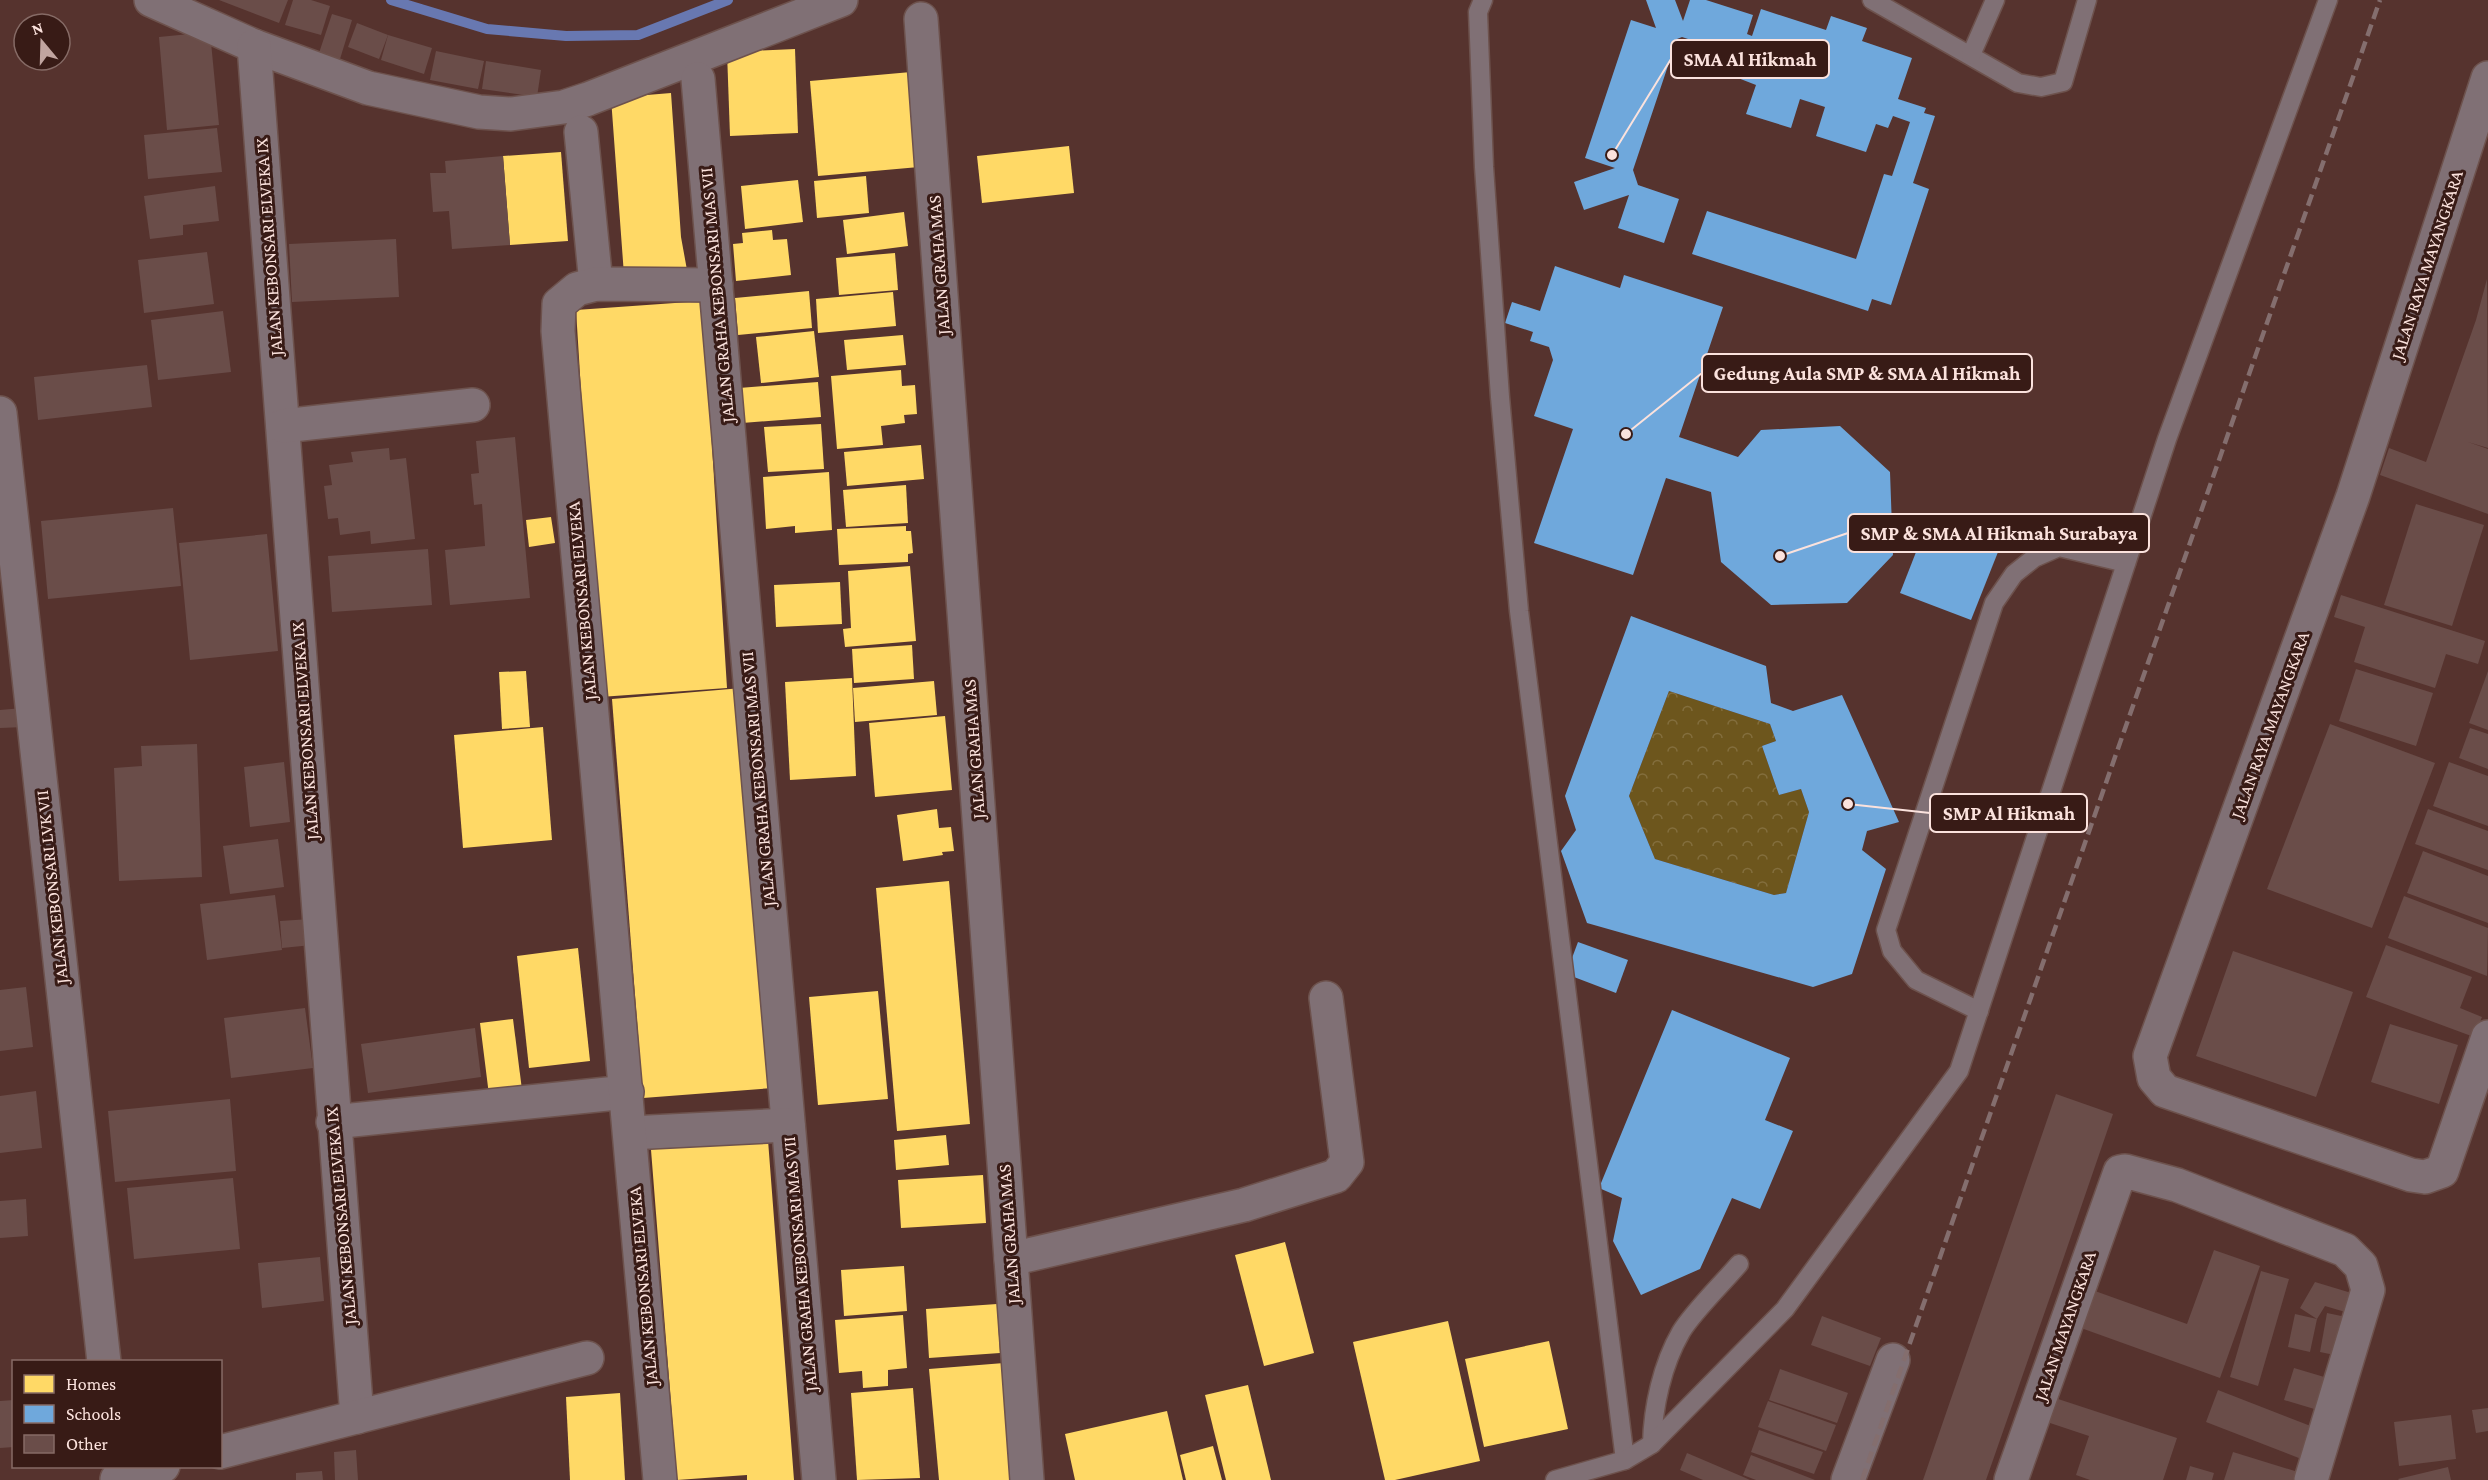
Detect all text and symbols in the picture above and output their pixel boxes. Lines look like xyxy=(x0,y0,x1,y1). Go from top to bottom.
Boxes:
north arrow xyxy=(12,12,72,72)
text: N xyxy=(29,18,45,38)
callout: SMA Al Hikmah xyxy=(1671,40,1829,78)
text: SMA Al Hikmah xyxy=(1683,48,1817,70)
street label: JALAN KEBONSARI ELVEKA IX xyxy=(251,137,287,359)
street label: JALAN GRAHA KEBONSARI MAS VII xyxy=(696,167,738,425)
street label: JALAN RAYA MAYANGKARA xyxy=(2386,167,2467,364)
street label: JALAN GRAHA MAS xyxy=(924,194,954,338)
callout: Gedung Aula SMP & SMA Al Hikmah xyxy=(1702,354,2032,392)
text: Gedung Aula SMP & SMA Al Hikmah xyxy=(1714,362,2021,384)
street label: JALAN KEBONSARI ELVEKA xyxy=(563,500,601,703)
callout: SMP & SMA Al Hikmah Surabaya xyxy=(1848,514,2149,552)
text: SMP & SMA Al Hikmah Surabaya xyxy=(1861,522,2138,544)
street label: JALAN KEBONSARI ELVEKA IX xyxy=(287,621,323,843)
street label: JALAN RAYA MAYANGKARA xyxy=(2226,628,2314,823)
street label: JALAN GRAHA KEBONSARI MAS VII xyxy=(737,651,779,909)
street label: JALAN GRAHA MAS xyxy=(959,678,989,822)
street label: JALAN KEBONSARI LVK VII xyxy=(32,789,72,987)
callout: SMP Al Hikmah xyxy=(1930,794,2087,832)
text: SMP Al Hikmah xyxy=(1943,802,2076,824)
street label: JALAN KEBONSARI ELVEKA IX xyxy=(321,1106,361,1328)
street label: JALAN GRAHA KEBONSARI MAS VII xyxy=(779,1136,821,1394)
street label: JALAN GRAHA MAS xyxy=(994,1163,1024,1307)
street label: JALAN KEBONSARI ELVEKA xyxy=(624,1185,662,1388)
street label: JALAN MAYANGKARA xyxy=(2029,1248,2100,1405)
legend xyxy=(12,1360,222,1468)
text: Homes xyxy=(66,1374,116,1394)
text: Schools xyxy=(66,1404,121,1424)
text: Other xyxy=(66,1434,109,1454)

